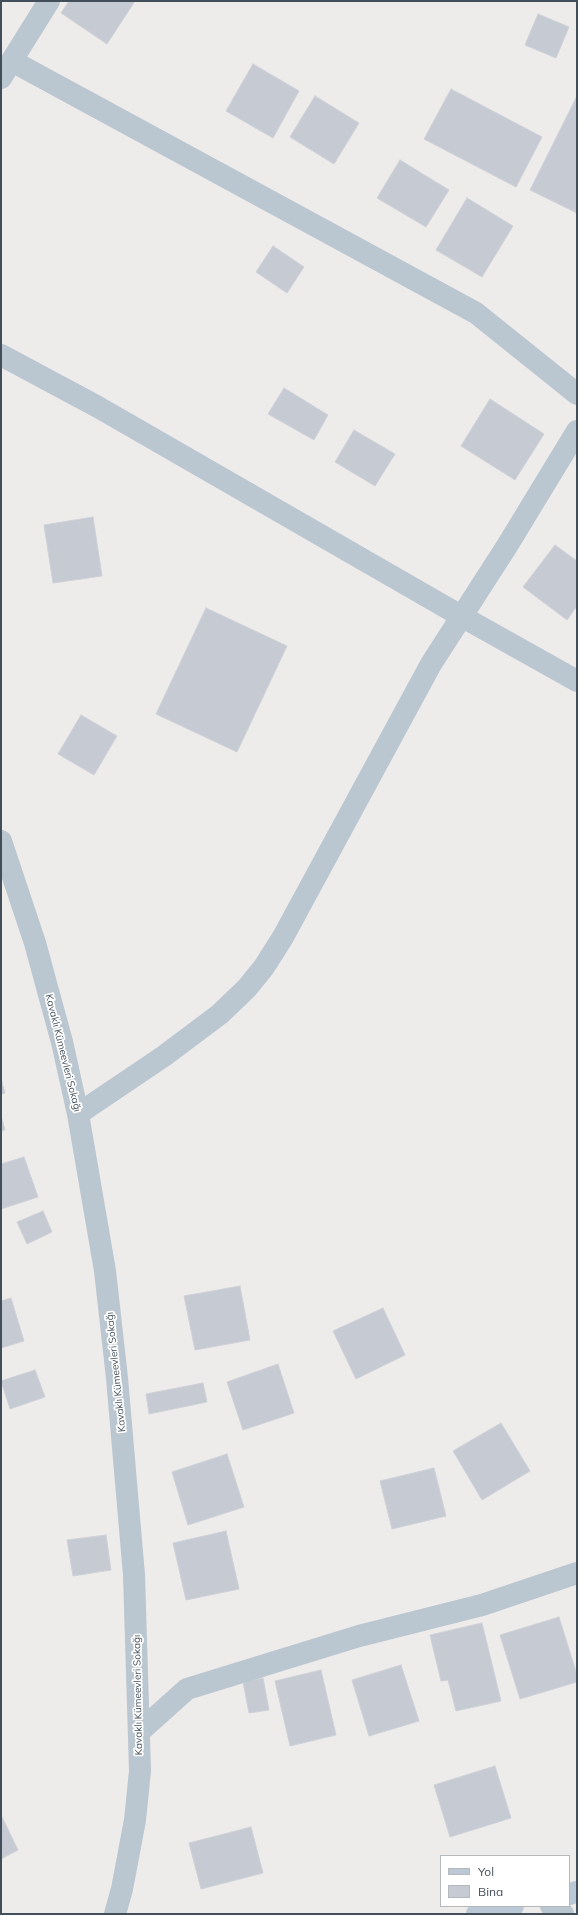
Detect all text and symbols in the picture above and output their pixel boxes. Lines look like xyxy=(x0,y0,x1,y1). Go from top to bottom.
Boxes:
street label: Kavaklı Kümeevleri Sokağı xyxy=(43,993,83,1113)
street label: Kavaklı Kümeevleri Sokağı xyxy=(104,1311,128,1433)
street label: Kavaklı Kümeevleri Sokağı xyxy=(131,1634,145,1756)
legend xyxy=(440,1855,570,1907)
text: Yol xyxy=(478,1864,494,1879)
text: Bina xyxy=(478,1884,503,1899)

